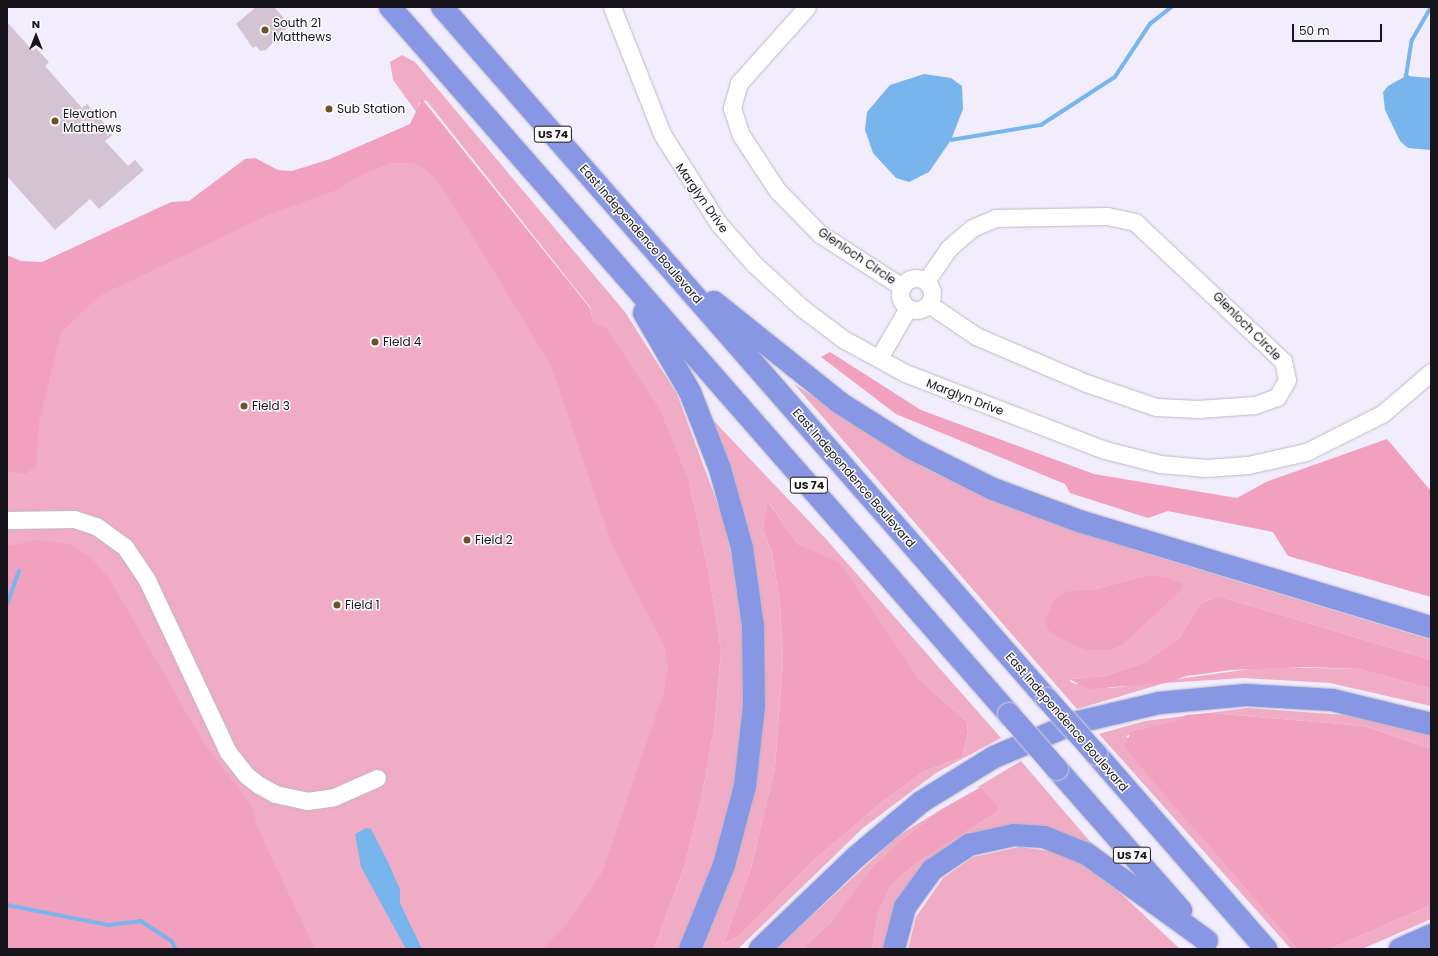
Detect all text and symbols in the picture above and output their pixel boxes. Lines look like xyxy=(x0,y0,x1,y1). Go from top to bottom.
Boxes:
north arrow xyxy=(16,16,56,56)
text: N xyxy=(32,16,40,32)
place label: South 21 Matthews xyxy=(273,16,331,44)
scale bar xyxy=(1294,16,1384,42)
text: 50 m xyxy=(1299,22,1330,39)
marker: South 21 Matthews xyxy=(260,25,270,35)
place label: Sub Station xyxy=(337,102,405,116)
marker: Sub Station xyxy=(324,104,334,114)
place label: Elevation Matthews xyxy=(63,107,121,135)
marker: Elevation Matthews xyxy=(50,116,60,126)
road number: US 74 xyxy=(533,125,573,143)
street label: Marglyn Drive xyxy=(673,160,731,236)
street label: East Independence Boulevard xyxy=(577,162,705,306)
street label: Glenloch Circle xyxy=(815,225,899,287)
street label: Glenloch Circle xyxy=(1210,289,1284,363)
place label: Field 4 xyxy=(383,335,421,349)
marker: Field 4 xyxy=(370,337,380,347)
street label: Marglyn Drive xyxy=(924,376,1006,418)
place label: Field 3 xyxy=(252,399,290,413)
marker: Field 3 xyxy=(239,401,249,411)
street label: East Independence Boulevard xyxy=(790,406,918,550)
road number: US 74 xyxy=(789,476,829,494)
place label: Field 2 xyxy=(475,533,513,547)
marker: Field 2 xyxy=(462,535,472,545)
place label: Field 1 xyxy=(345,598,380,612)
marker: Field 1 xyxy=(332,600,342,610)
street label: East Independence Boulevard xyxy=(1003,650,1131,794)
road number: US 74 xyxy=(1112,846,1152,864)

